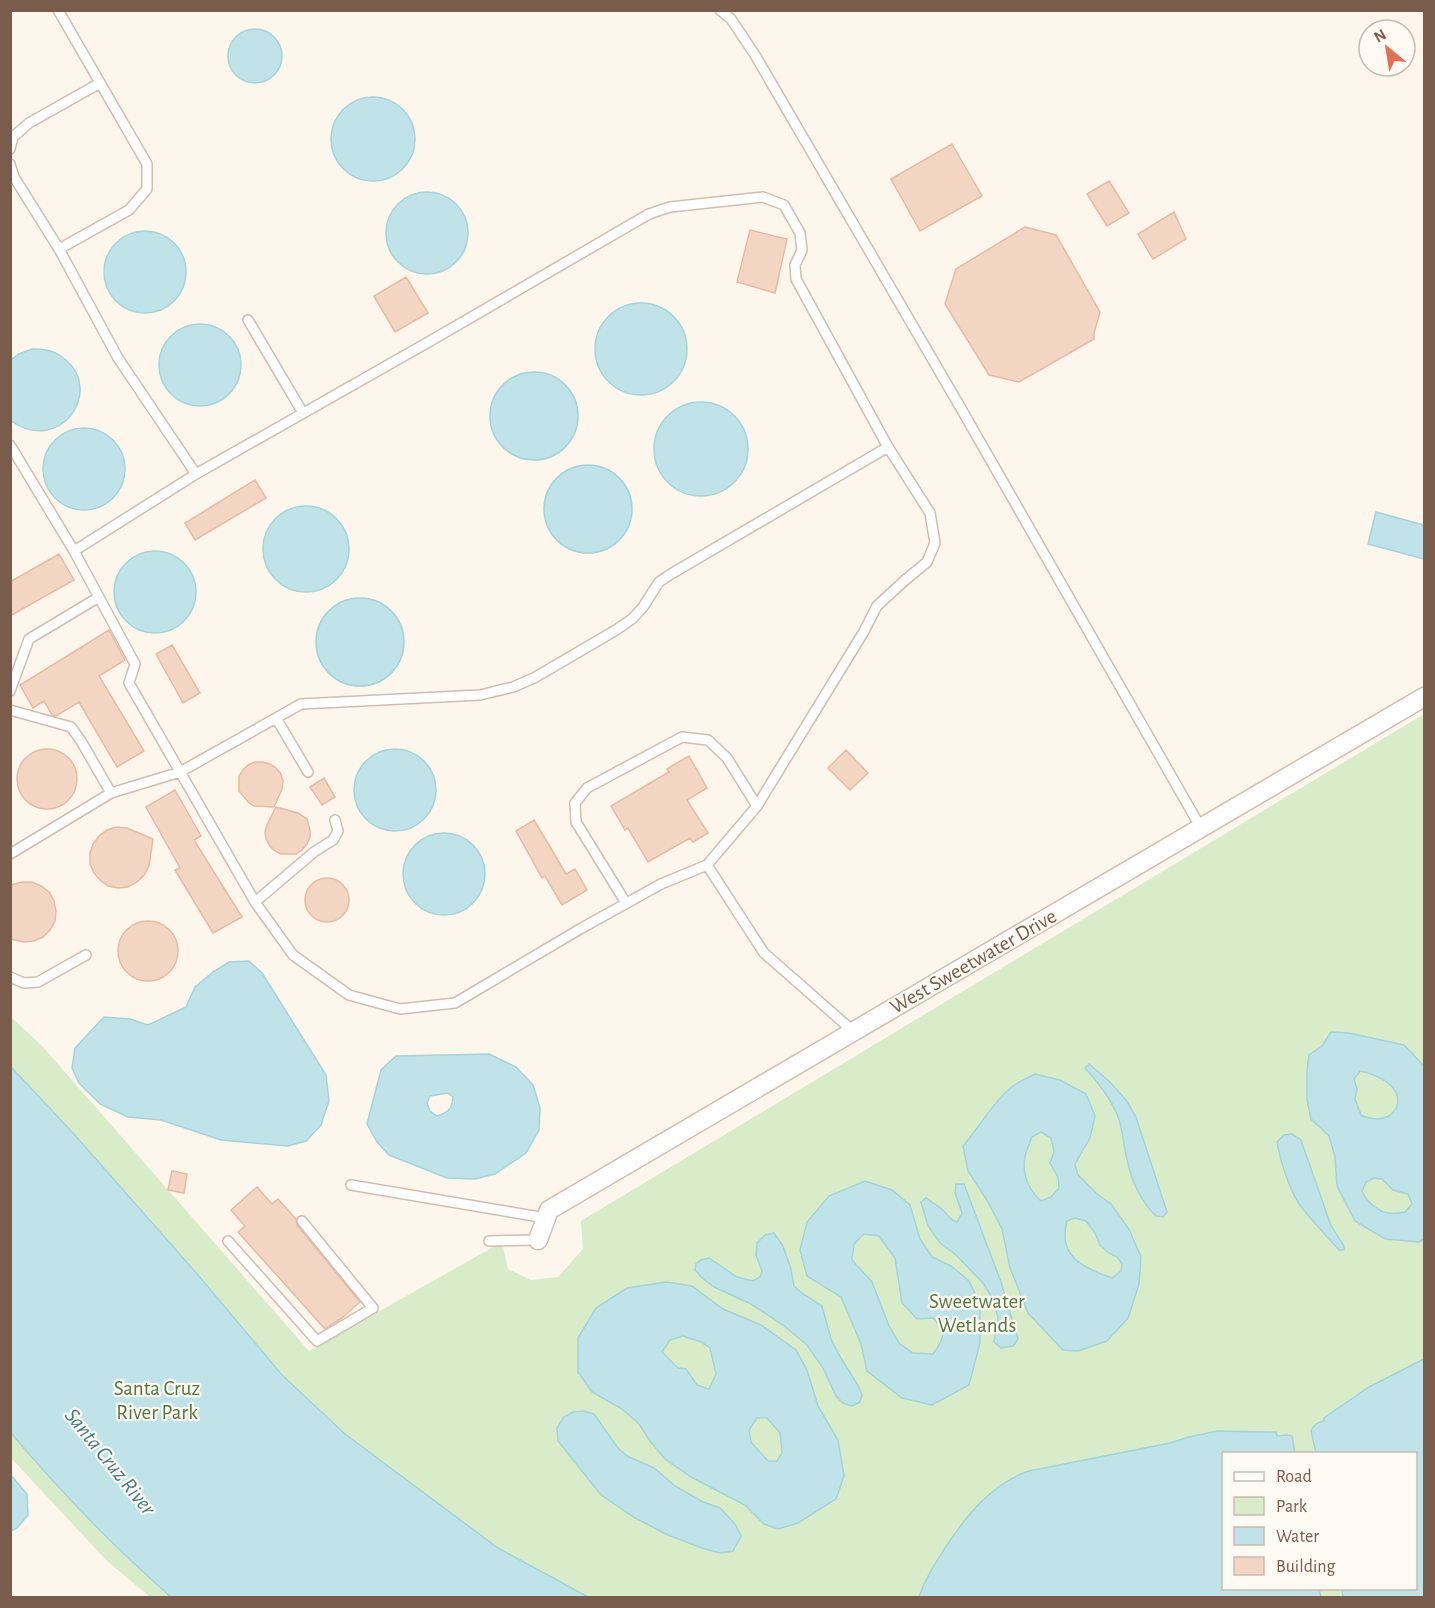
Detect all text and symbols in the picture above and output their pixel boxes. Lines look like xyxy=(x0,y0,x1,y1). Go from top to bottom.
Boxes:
north arrow xyxy=(1357,18,1417,78)
text: N xyxy=(1371,26,1389,46)
street label: West Sweetwater Drive xyxy=(886,905,1060,1018)
park label: Sweetwater Wetlands xyxy=(929,1291,1025,1336)
park label: Santa Cruz River Park xyxy=(114,1378,200,1423)
water label: Santa Cruz River xyxy=(61,1404,160,1520)
legend xyxy=(1222,1452,1417,1590)
text: Road xyxy=(1276,1468,1312,1486)
text: Park xyxy=(1276,1498,1308,1516)
text: Water xyxy=(1276,1528,1319,1546)
text: Building xyxy=(1276,1558,1336,1576)

